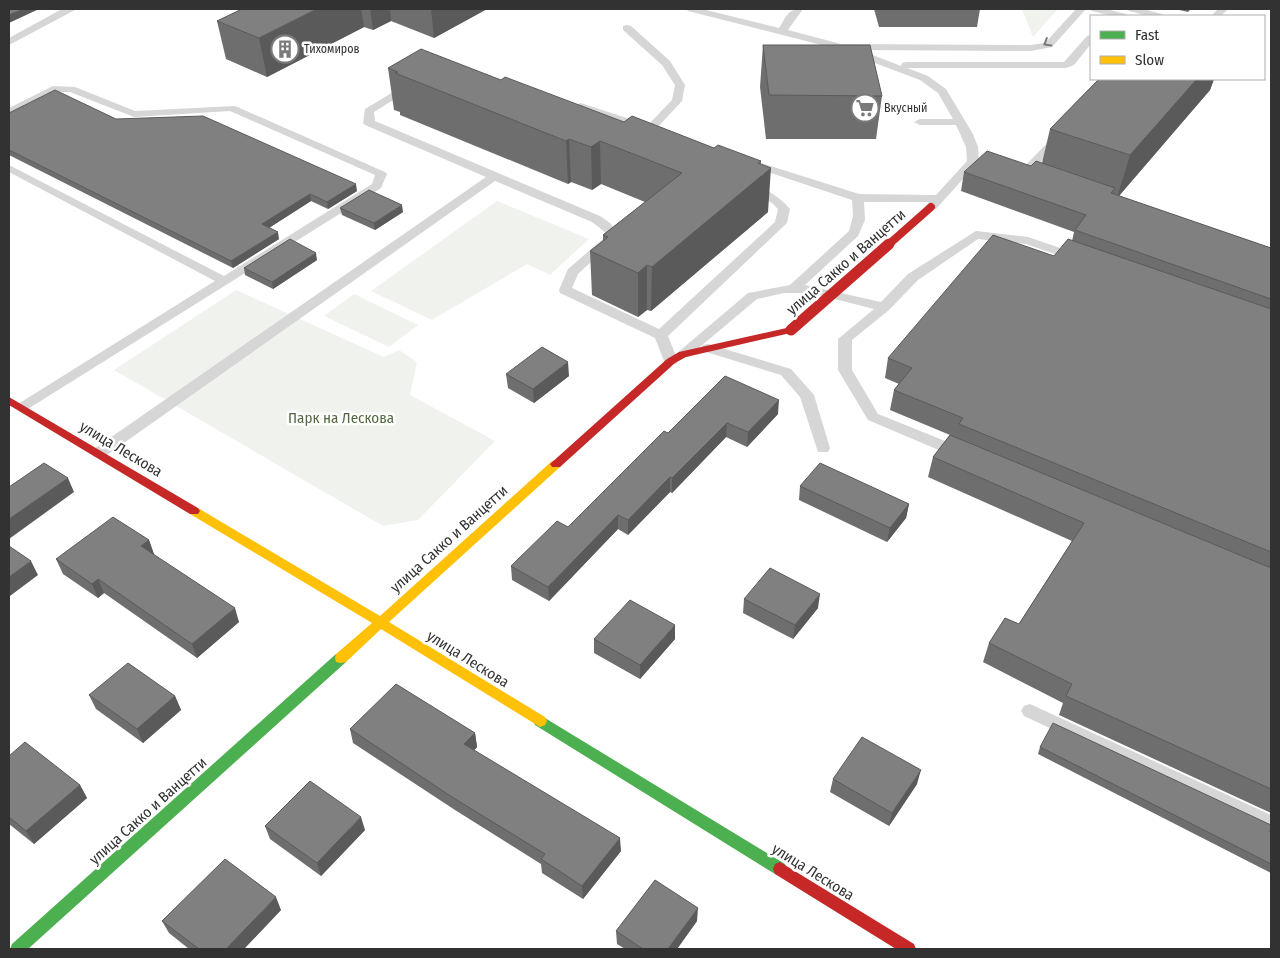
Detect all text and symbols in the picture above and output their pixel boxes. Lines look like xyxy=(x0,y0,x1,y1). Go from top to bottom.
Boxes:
legend xyxy=(1090,15,1265,80)
text: Fast xyxy=(1135,26,1159,44)
building icon: Тихомиров xyxy=(270,34,300,64)
one-way arrow xyxy=(1043,37,1052,47)
place label: Тихомиров xyxy=(304,42,360,56)
text: Slow xyxy=(1135,51,1164,69)
supermarket icon: Вкусный xyxy=(850,93,880,123)
place label: Вкусный xyxy=(884,101,927,115)
street label: улица Сакко и Ванцетти xyxy=(783,205,909,319)
park label: Парк на Лескова xyxy=(288,409,394,427)
street label: улица Лескова xyxy=(76,417,166,481)
street label: улица Сакко и Ванцетти xyxy=(387,482,511,596)
street label: улица Лескова xyxy=(424,627,512,691)
street label: улица Сакко и Ванцетти xyxy=(86,754,210,868)
street label: улица Лескова xyxy=(769,840,857,904)

